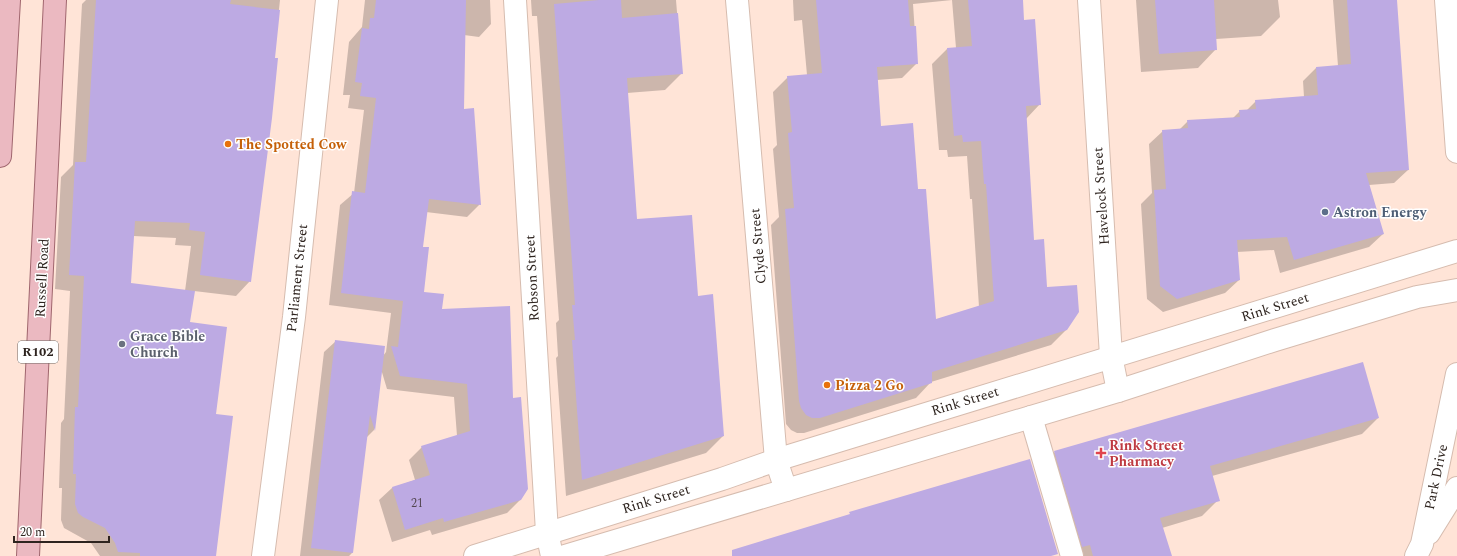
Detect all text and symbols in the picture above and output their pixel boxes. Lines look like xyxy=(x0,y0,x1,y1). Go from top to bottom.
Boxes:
place label: The Spotted Cow xyxy=(236,134,347,155)
marker: The Spotted Cow xyxy=(223,139,233,149)
street label: Havelock Street xyxy=(1087,146,1115,246)
place label: Astron Energy xyxy=(1333,202,1428,223)
street label: Clyde Street xyxy=(744,207,772,285)
marker: Astron Energy xyxy=(1320,207,1330,217)
street label: Parliament Street xyxy=(281,223,313,333)
street label: Robson Street xyxy=(519,234,545,322)
street label: Russell Road xyxy=(29,238,55,318)
street label: Rink Street xyxy=(1239,287,1311,327)
place label: Grace Bible Church xyxy=(130,326,205,363)
marker: Grace Bible Church xyxy=(117,339,127,349)
road number: R102 xyxy=(18,341,58,363)
place label: Pizza 2 Go xyxy=(835,375,904,396)
marker: Pizza 2 Go xyxy=(822,380,832,390)
street label: Rink Street xyxy=(929,381,1001,421)
place label: Rink Street Pharmacy xyxy=(1109,435,1184,472)
street label: Park Drive xyxy=(1419,442,1453,512)
marker: Rink Street Pharmacy xyxy=(1096,448,1106,458)
street label: Rink Street xyxy=(620,479,692,519)
house number: 21 xyxy=(411,494,423,513)
scale bar xyxy=(14,518,109,544)
text: 20 m xyxy=(20,523,45,542)

